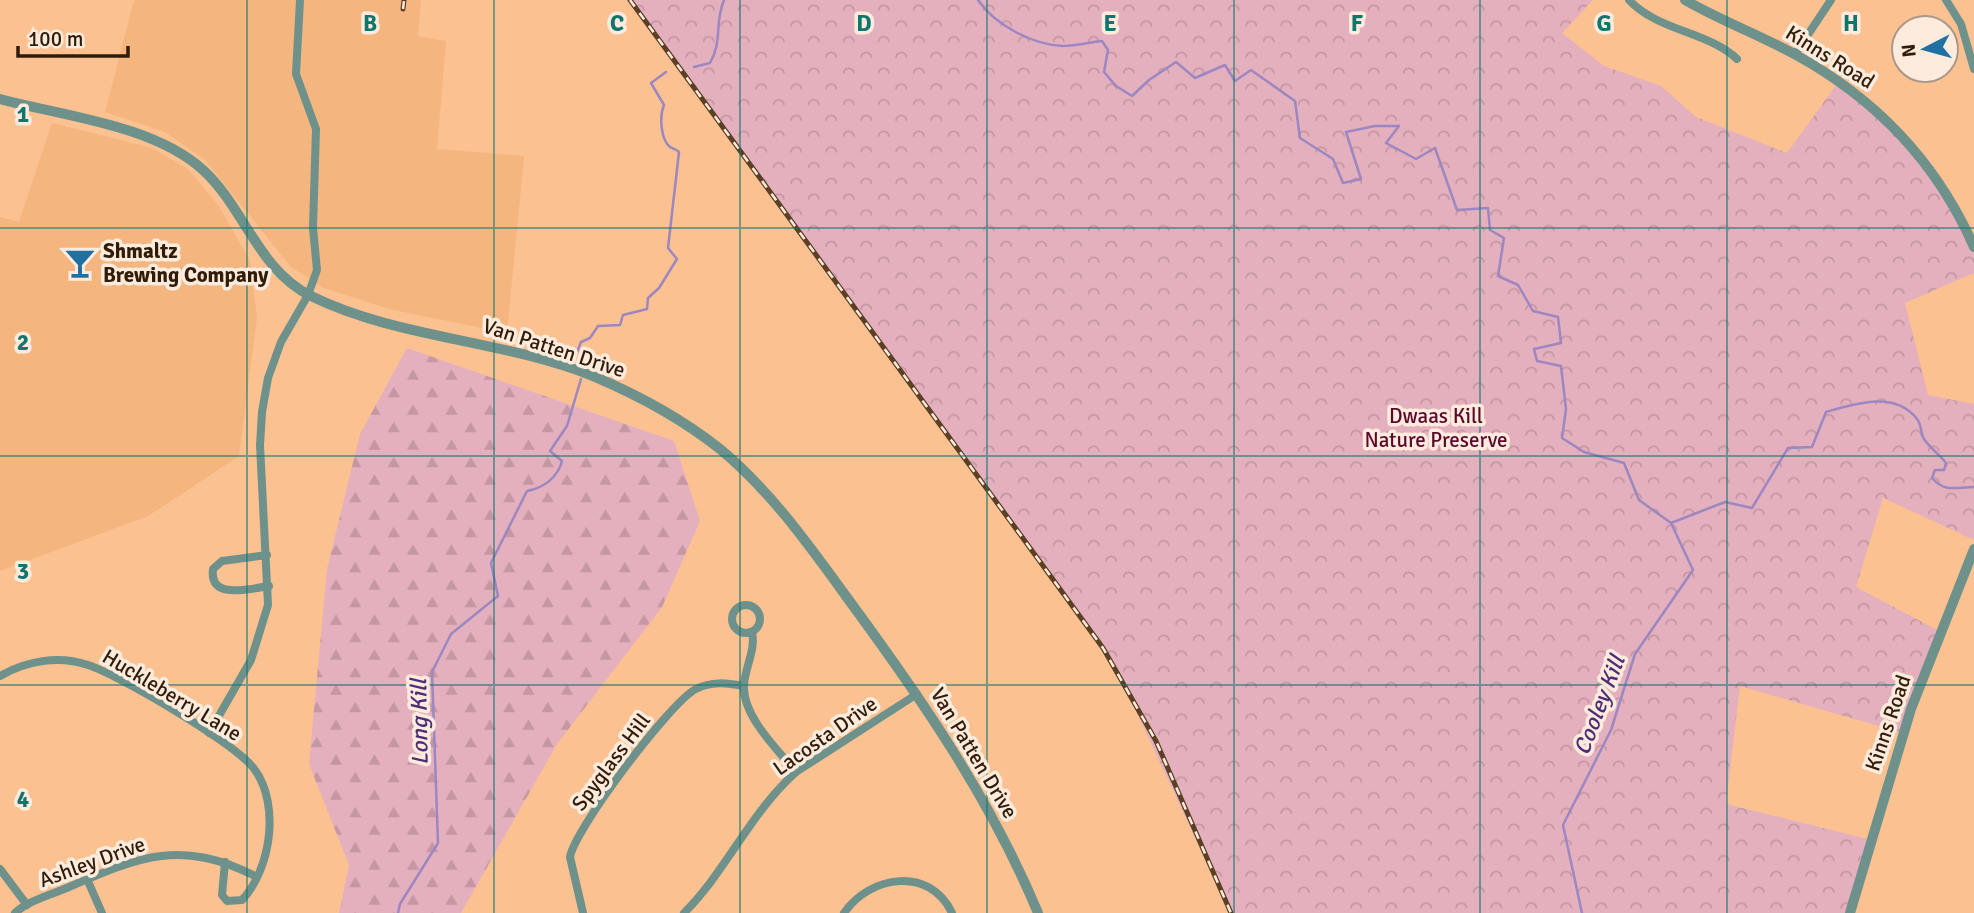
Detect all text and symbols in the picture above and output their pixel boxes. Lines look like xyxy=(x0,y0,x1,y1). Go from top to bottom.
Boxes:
text: B xyxy=(363,9,377,38)
text: C xyxy=(610,9,624,38)
text: D xyxy=(856,9,872,38)
text: E xyxy=(1103,9,1117,38)
text: F xyxy=(1351,9,1363,38)
text: G xyxy=(1596,9,1612,38)
text: H xyxy=(1843,9,1859,38)
scale bar xyxy=(18,14,128,58)
north arrow xyxy=(1890,14,1960,84)
street label: Kinns Road xyxy=(1781,20,1879,94)
text: 100 m xyxy=(28,26,83,52)
text: N xyxy=(1896,43,1922,58)
text: 1 xyxy=(17,100,29,129)
place label: Shmaltz Brewing Company xyxy=(103,238,269,288)
bar icon: Shmaltz Brewing Company xyxy=(63,246,97,280)
street label: Van Patten Drive xyxy=(480,313,628,383)
text: 2 xyxy=(17,328,29,357)
park label: Dwaas Kill Nature Preserve xyxy=(1364,403,1508,453)
text: 3 xyxy=(17,557,29,586)
street label: Huckleberry Lane xyxy=(98,643,246,747)
water label: Cooley Kill xyxy=(1567,649,1633,759)
street label: Kinns Road xyxy=(1859,672,1917,774)
water label: Long Kill xyxy=(404,676,435,765)
street label: Van Patten Drive xyxy=(925,683,1023,823)
street label: Lacosta Drive xyxy=(768,691,882,781)
street label: Spyglass Hill xyxy=(566,708,656,816)
text: 4 xyxy=(17,785,29,814)
street label: Ashley Drive xyxy=(35,831,149,893)

